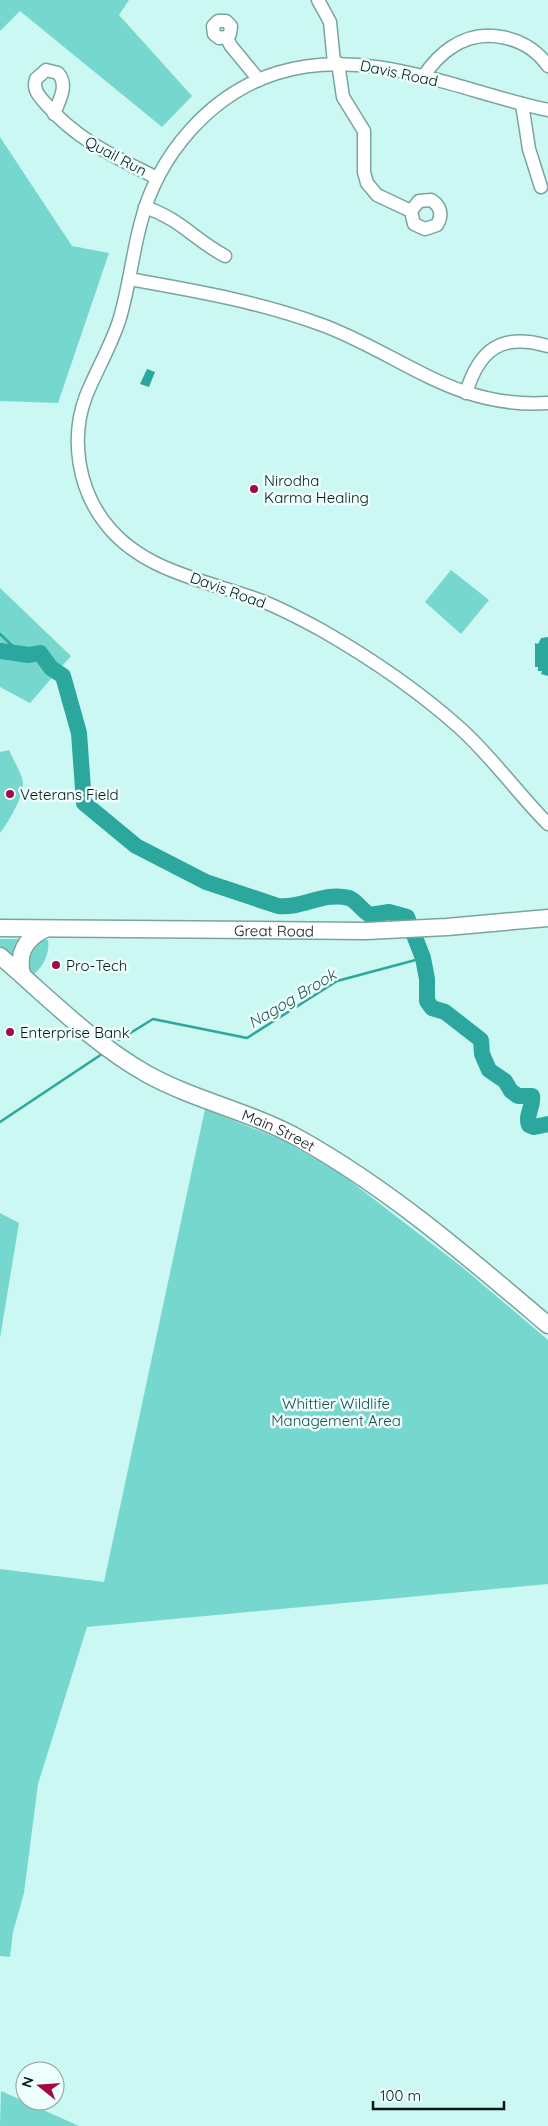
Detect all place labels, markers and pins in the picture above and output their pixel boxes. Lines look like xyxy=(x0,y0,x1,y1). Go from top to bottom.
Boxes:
place label: Nirodha Karma Healing xyxy=(264,471,369,507)
marker: Nirodha Karma Healing xyxy=(248,483,260,495)
place label: Veterans Field xyxy=(20,785,119,804)
marker: Veterans Field xyxy=(4,788,16,800)
place label: Pro-Tech xyxy=(66,956,127,975)
marker: Pro-Tech xyxy=(50,959,62,971)
place label: Enterprise Bank xyxy=(20,1023,130,1042)
marker: Enterprise Bank xyxy=(4,1026,16,1038)

